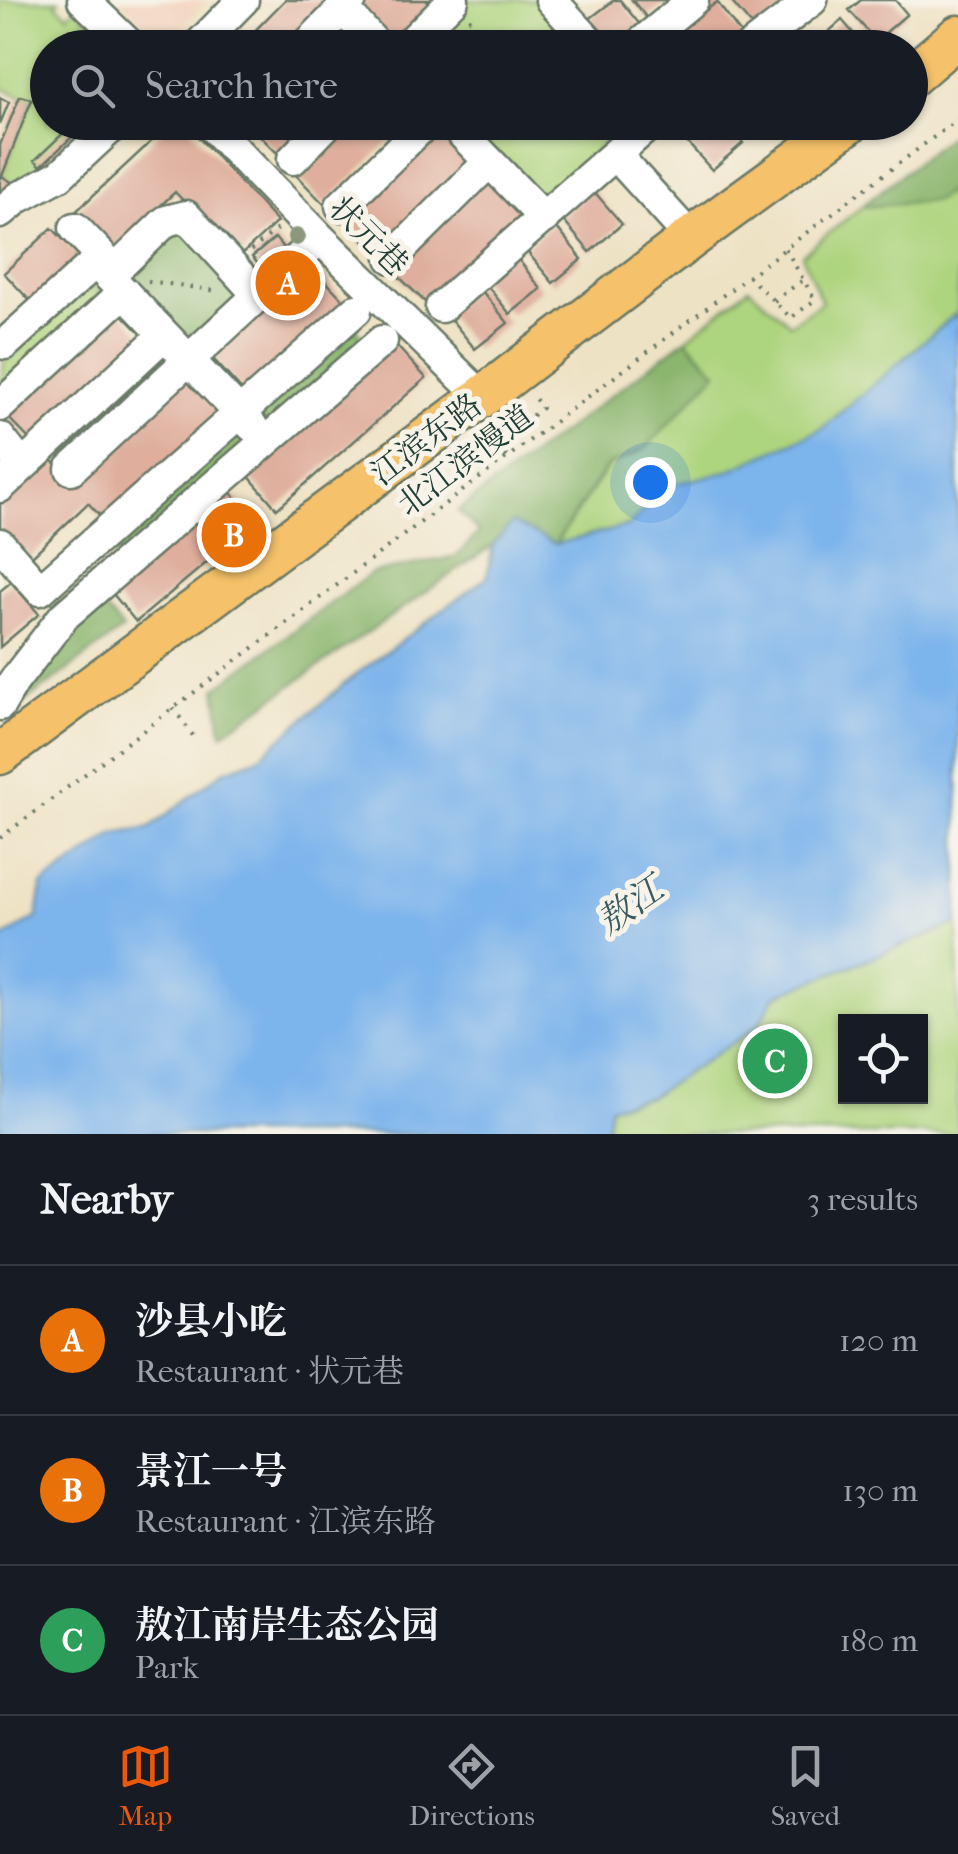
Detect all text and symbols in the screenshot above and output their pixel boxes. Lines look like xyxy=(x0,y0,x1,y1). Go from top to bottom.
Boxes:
search box xyxy=(30,30,928,140)
icon: search xyxy=(65,58,120,113)
text: Search here xyxy=(145,63,338,108)
street label: 状元巷 xyxy=(322,189,416,283)
pin: A xyxy=(256,246,320,320)
street label: 江滨东路 xyxy=(364,386,489,493)
street label: 北江滨慢道 xyxy=(390,397,540,523)
your location xyxy=(625,457,676,508)
pin: B xyxy=(202,498,266,572)
water label: 敖江 xyxy=(590,866,675,942)
map controls xyxy=(838,1014,928,1104)
button: locate xyxy=(838,1014,928,1104)
pin: C xyxy=(742,1024,808,1098)
text: Nearby xyxy=(40,1175,172,1224)
text: 3 results xyxy=(807,1181,918,1218)
text: 沙县小吃 xyxy=(135,1299,287,1344)
text: A xyxy=(62,1322,83,1359)
text: 120 m xyxy=(839,1322,918,1359)
text: Restaurant · 状元巷 xyxy=(135,1353,404,1390)
text: 景江一号 xyxy=(135,1449,287,1494)
text: B xyxy=(62,1472,83,1509)
text: 130 m xyxy=(842,1472,918,1509)
text: Restaurant · 江滨东路 xyxy=(135,1503,436,1540)
text: 敖江南岸生态公园 xyxy=(135,1603,439,1648)
text: C xyxy=(62,1622,83,1659)
text: 180 m xyxy=(839,1622,918,1659)
text: Park xyxy=(135,1649,199,1686)
tab: Map xyxy=(118,1739,173,1832)
tab: Directions xyxy=(409,1739,535,1832)
tab: Saved xyxy=(771,1739,840,1832)

